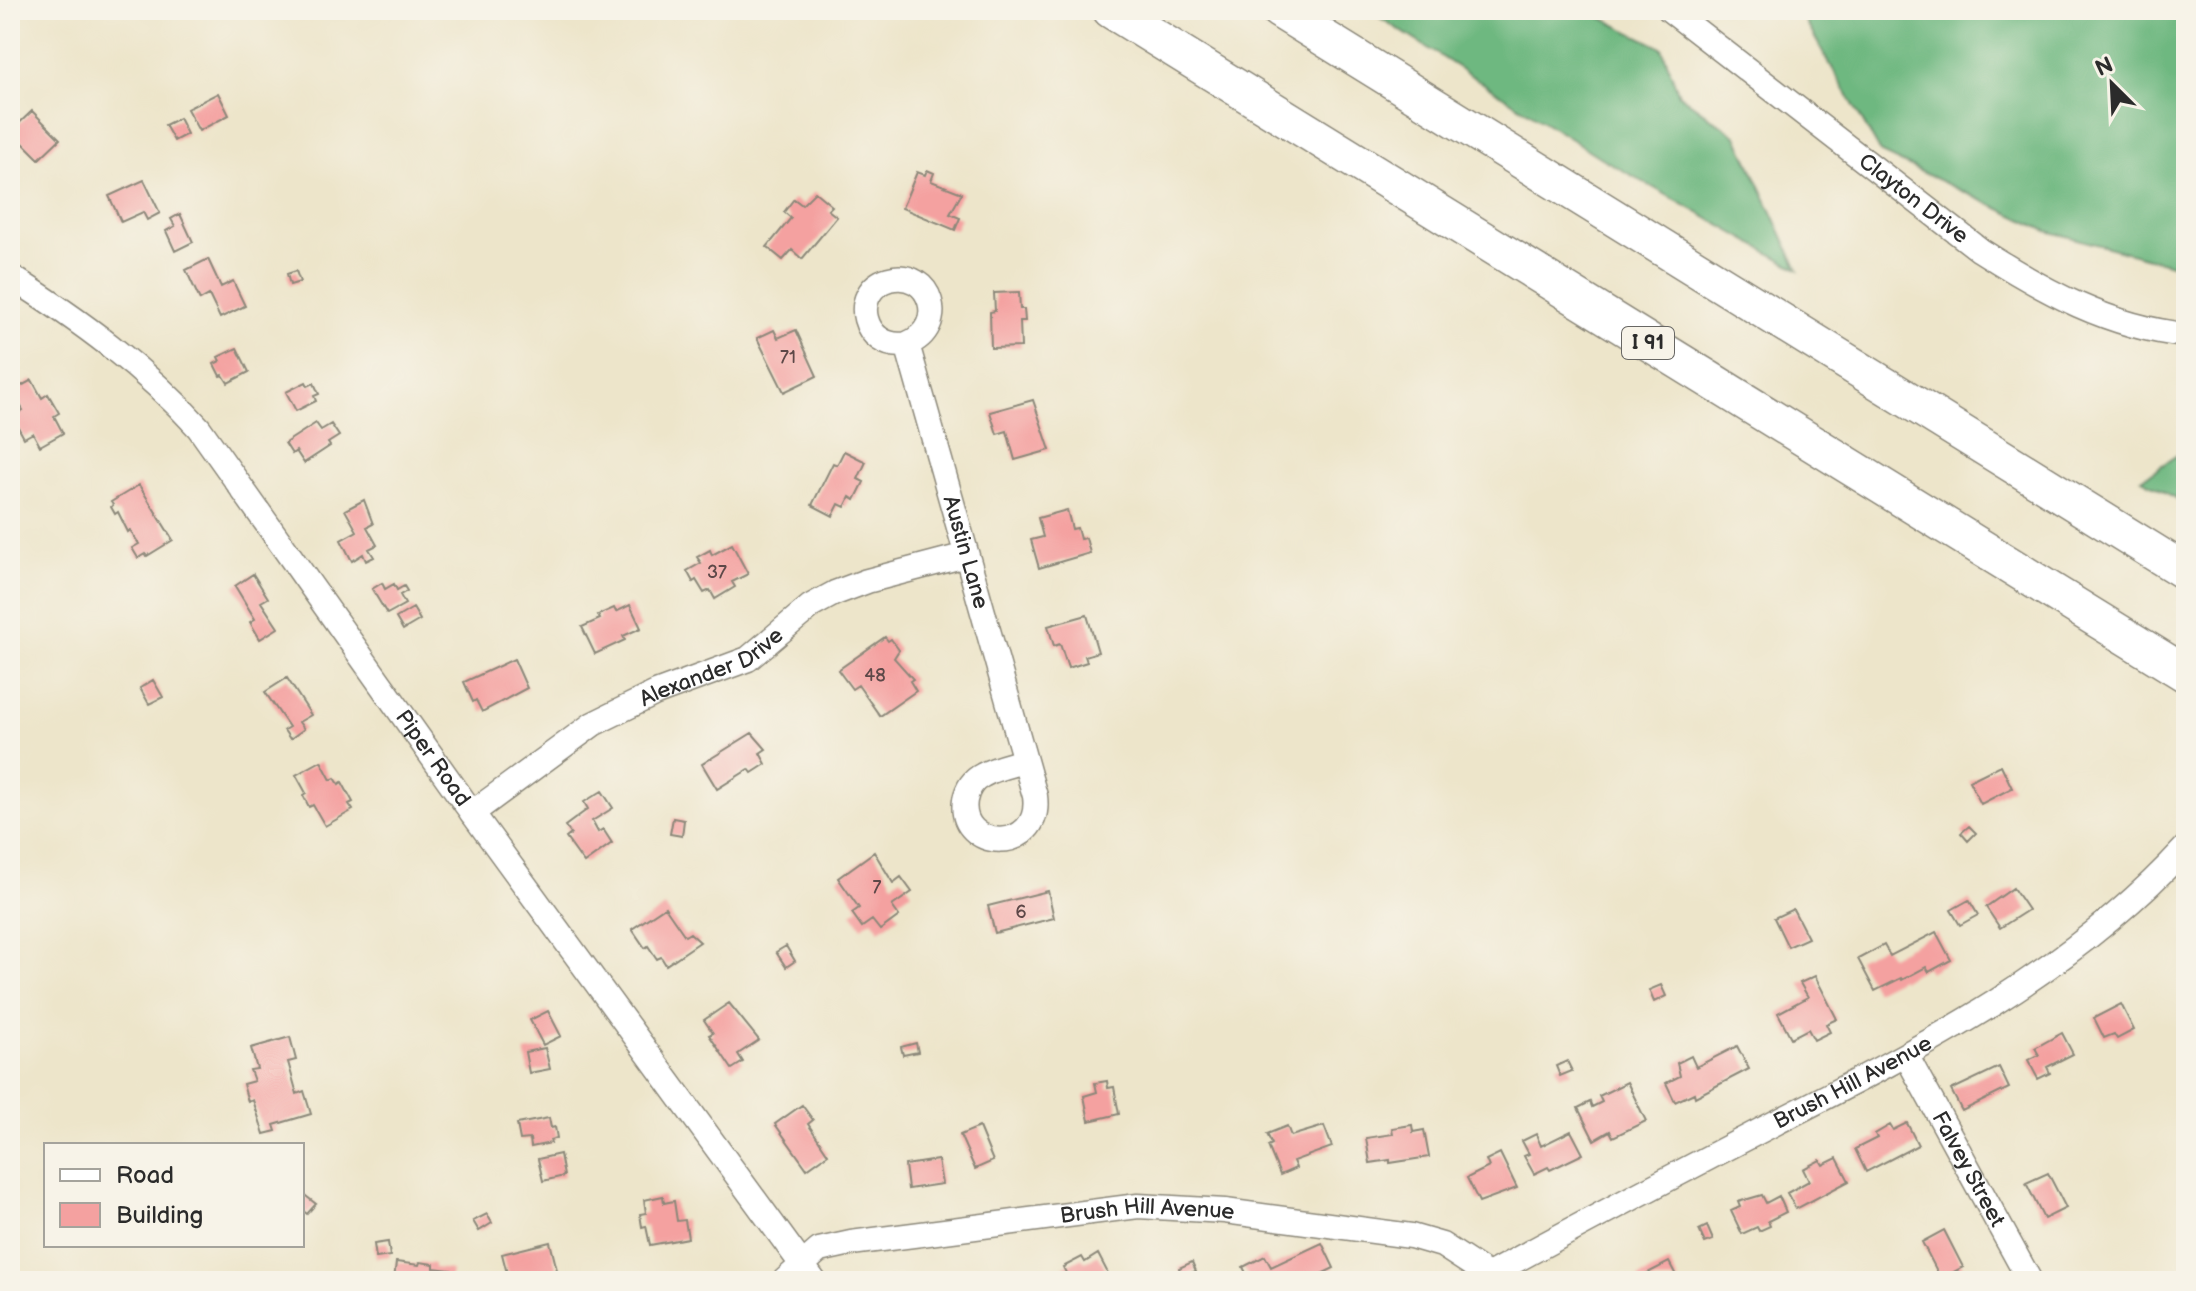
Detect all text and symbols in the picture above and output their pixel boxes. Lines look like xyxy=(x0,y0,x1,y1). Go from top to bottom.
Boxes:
north arrow xyxy=(2072,44,2152,124)
text: N xyxy=(2091,51,2118,83)
street label: Clayton Drive xyxy=(1853,148,1974,249)
road number: I 91 xyxy=(1622,327,1674,359)
house number: 71 xyxy=(780,347,796,368)
street label: Austin Lane xyxy=(937,492,995,612)
house number: 37 xyxy=(707,562,727,583)
street label: Alexander Drive xyxy=(635,622,789,713)
house number: 48 xyxy=(864,665,886,686)
street label: Piper Road xyxy=(390,705,477,812)
house number: 7 xyxy=(873,877,882,898)
house number: 6 xyxy=(1016,902,1027,923)
street label: Brush Hill Avenue xyxy=(1769,1029,1937,1135)
street label: Falvey Street xyxy=(1926,1107,2011,1232)
legend xyxy=(44,1143,304,1247)
text: Road xyxy=(116,1161,174,1190)
street label: Brush Hill Avenue xyxy=(1058,1192,1236,1229)
text: Building xyxy=(116,1201,203,1230)

